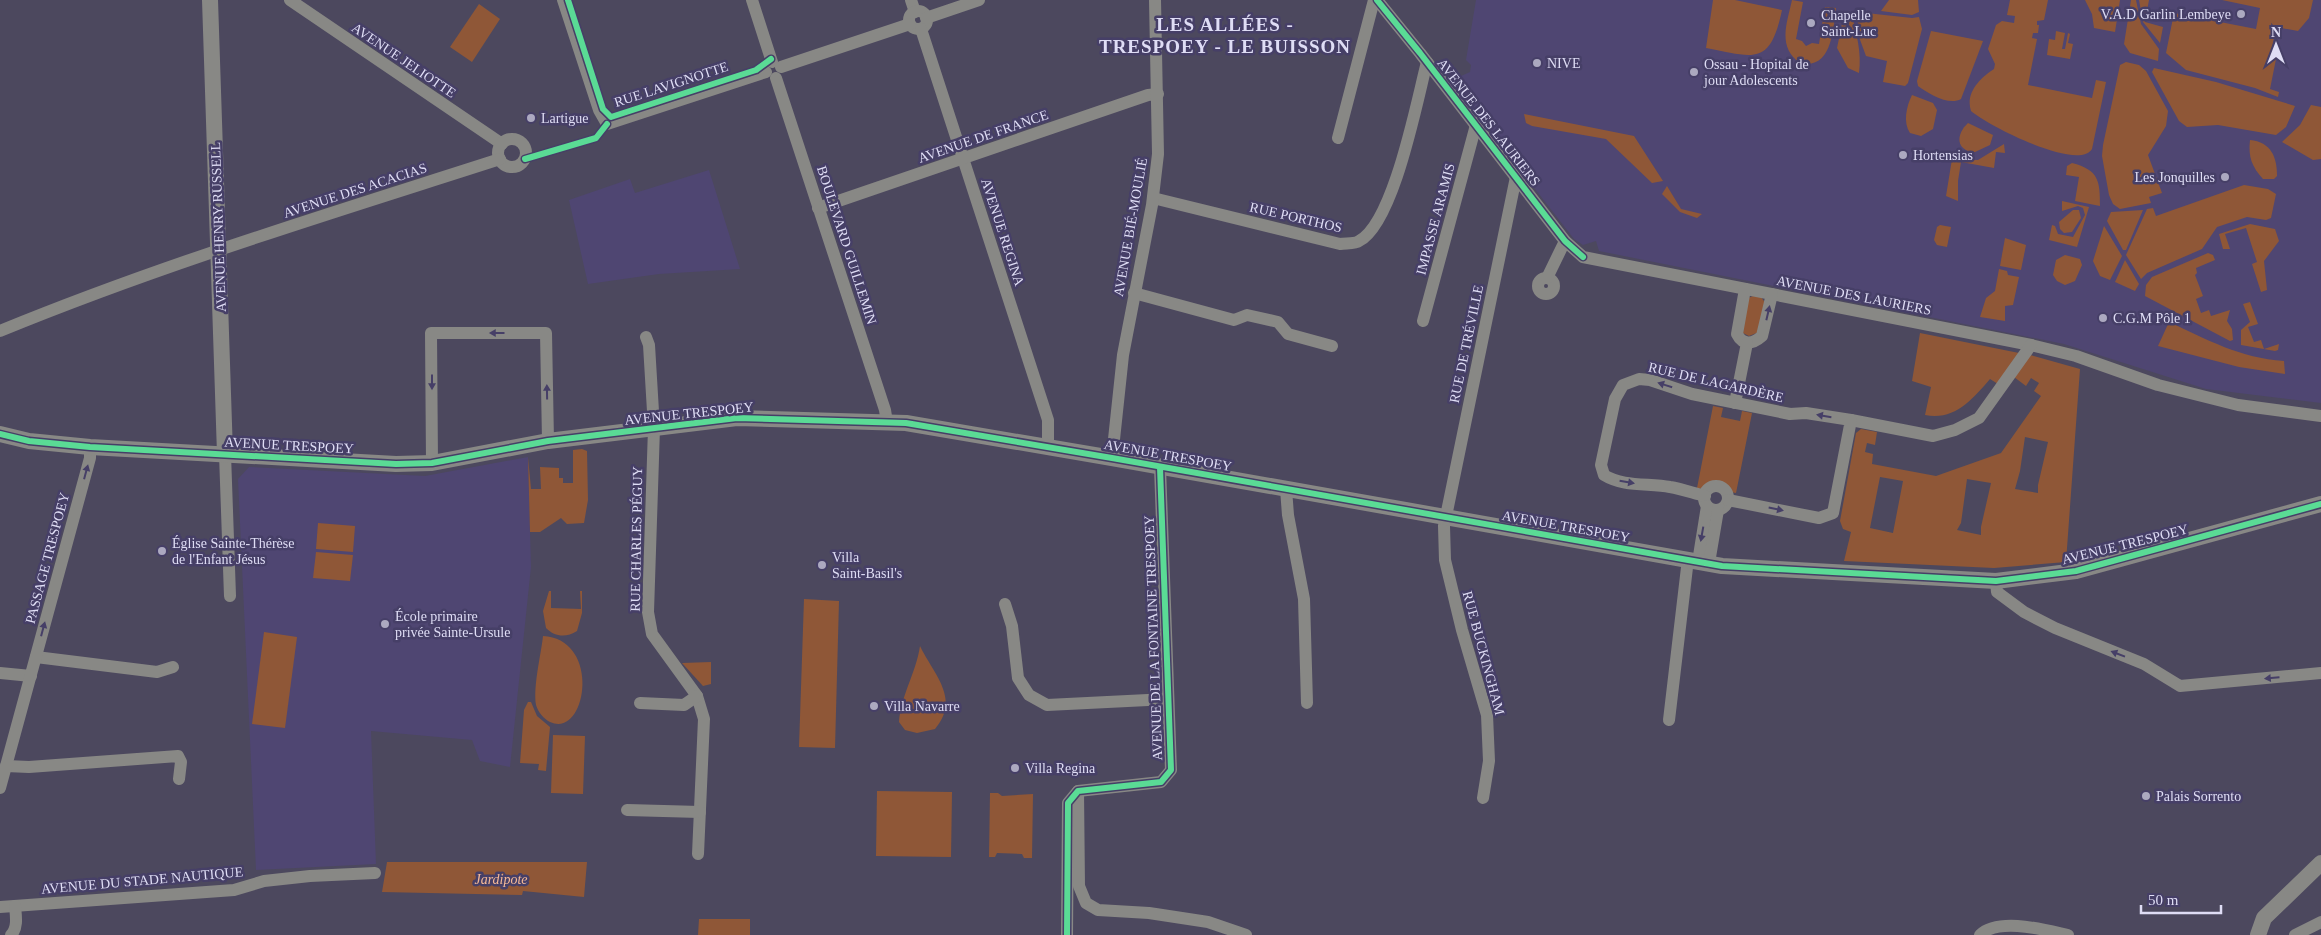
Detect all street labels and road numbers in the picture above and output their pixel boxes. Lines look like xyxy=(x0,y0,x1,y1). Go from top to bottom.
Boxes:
street label: AVENUE JELIOTTE xyxy=(349,20,459,101)
street label: AVENUE DES LAURIERS xyxy=(1434,56,1543,189)
street label: RUE LAVIGNOTTE xyxy=(612,59,730,110)
street label: AVENUE DE FRANCE xyxy=(916,107,1050,166)
street label: AVENUE HENRY RUSSELL xyxy=(208,142,229,312)
street label: AVENUE BIÉ-MOULIÉ xyxy=(1110,156,1150,298)
street label: AVENUE DES ACACIAS xyxy=(282,160,429,221)
street label: IMPASSE ARAMIS xyxy=(1413,162,1458,277)
street label: BOULEVARD GUILLEMIN xyxy=(814,164,879,326)
street label: AVENUE REGINA xyxy=(978,177,1027,289)
street label: RUE PORTHOS xyxy=(1248,200,1344,235)
street label: AVENUE DES LAURIERS xyxy=(1775,273,1933,318)
street label: RUE DE TRÉVILLE xyxy=(1446,284,1486,404)
street label: RUE DE LAGARDÈRE xyxy=(1647,359,1785,405)
street label: AVENUE TRESPOEY xyxy=(624,399,754,428)
street label: AVENUE TRESPOEY xyxy=(224,435,354,456)
street label: AVENUE TRESPOEY xyxy=(1103,437,1233,474)
street label: RUE CHARLES PÉGUY xyxy=(627,466,645,612)
street label: PASSAGE TRESPOEY xyxy=(23,491,72,625)
street label: AVENUE TRESPOEY xyxy=(1501,508,1631,545)
street label: AVENUE DE LA FONTAINE TRESPOEY xyxy=(1142,515,1165,761)
street label: AVENUE TRESPOEY xyxy=(2060,522,2190,567)
street label: RUE BUCKINGHAM xyxy=(1460,589,1507,717)
street label: AVENUE DU STADE NAUTIQUE xyxy=(40,864,244,897)

